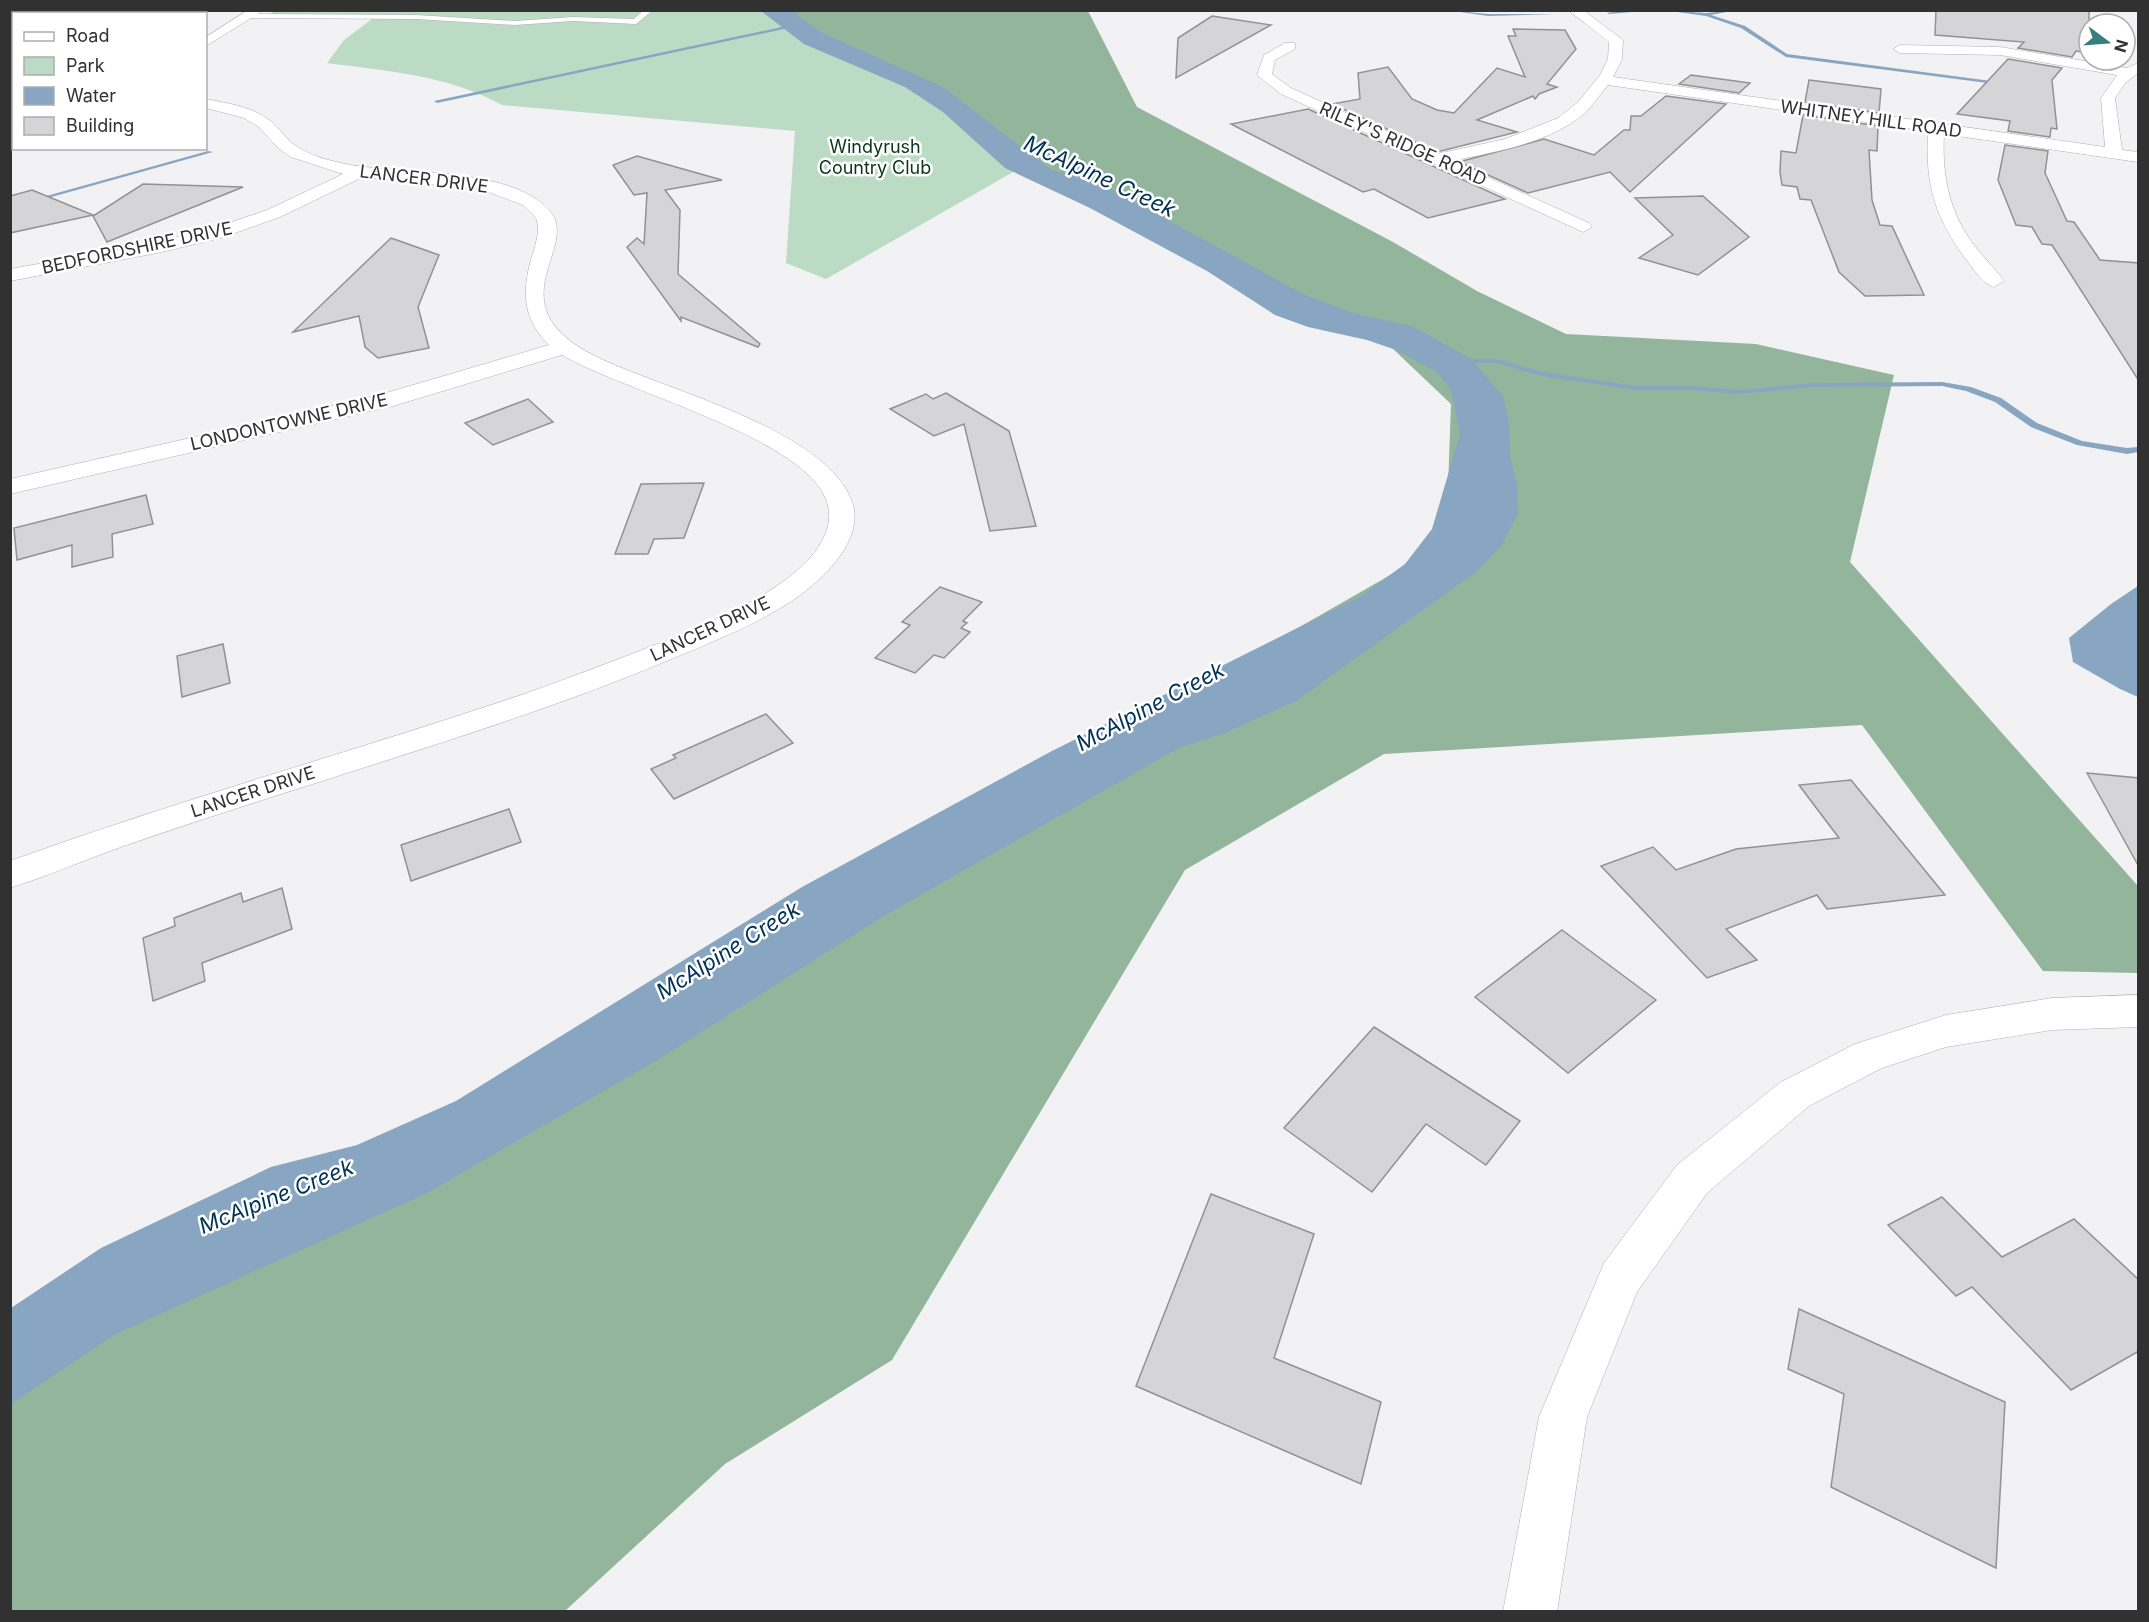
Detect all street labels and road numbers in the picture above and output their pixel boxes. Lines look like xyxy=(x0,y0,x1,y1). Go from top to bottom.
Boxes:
street label: WHITNEY HILL ROAD xyxy=(1779,95,1963,142)
street label: RILEY'S RIDGE ROAD xyxy=(1316,97,1490,190)
street label: LANCER DRIVE xyxy=(359,160,490,197)
street label: BEDFORDSHIRE DRIVE xyxy=(40,217,234,278)
street label: LONDONTOWNE DRIVE xyxy=(188,389,390,454)
street label: LANCER DRIVE xyxy=(647,592,773,665)
street label: LANCER DRIVE xyxy=(188,762,318,822)

